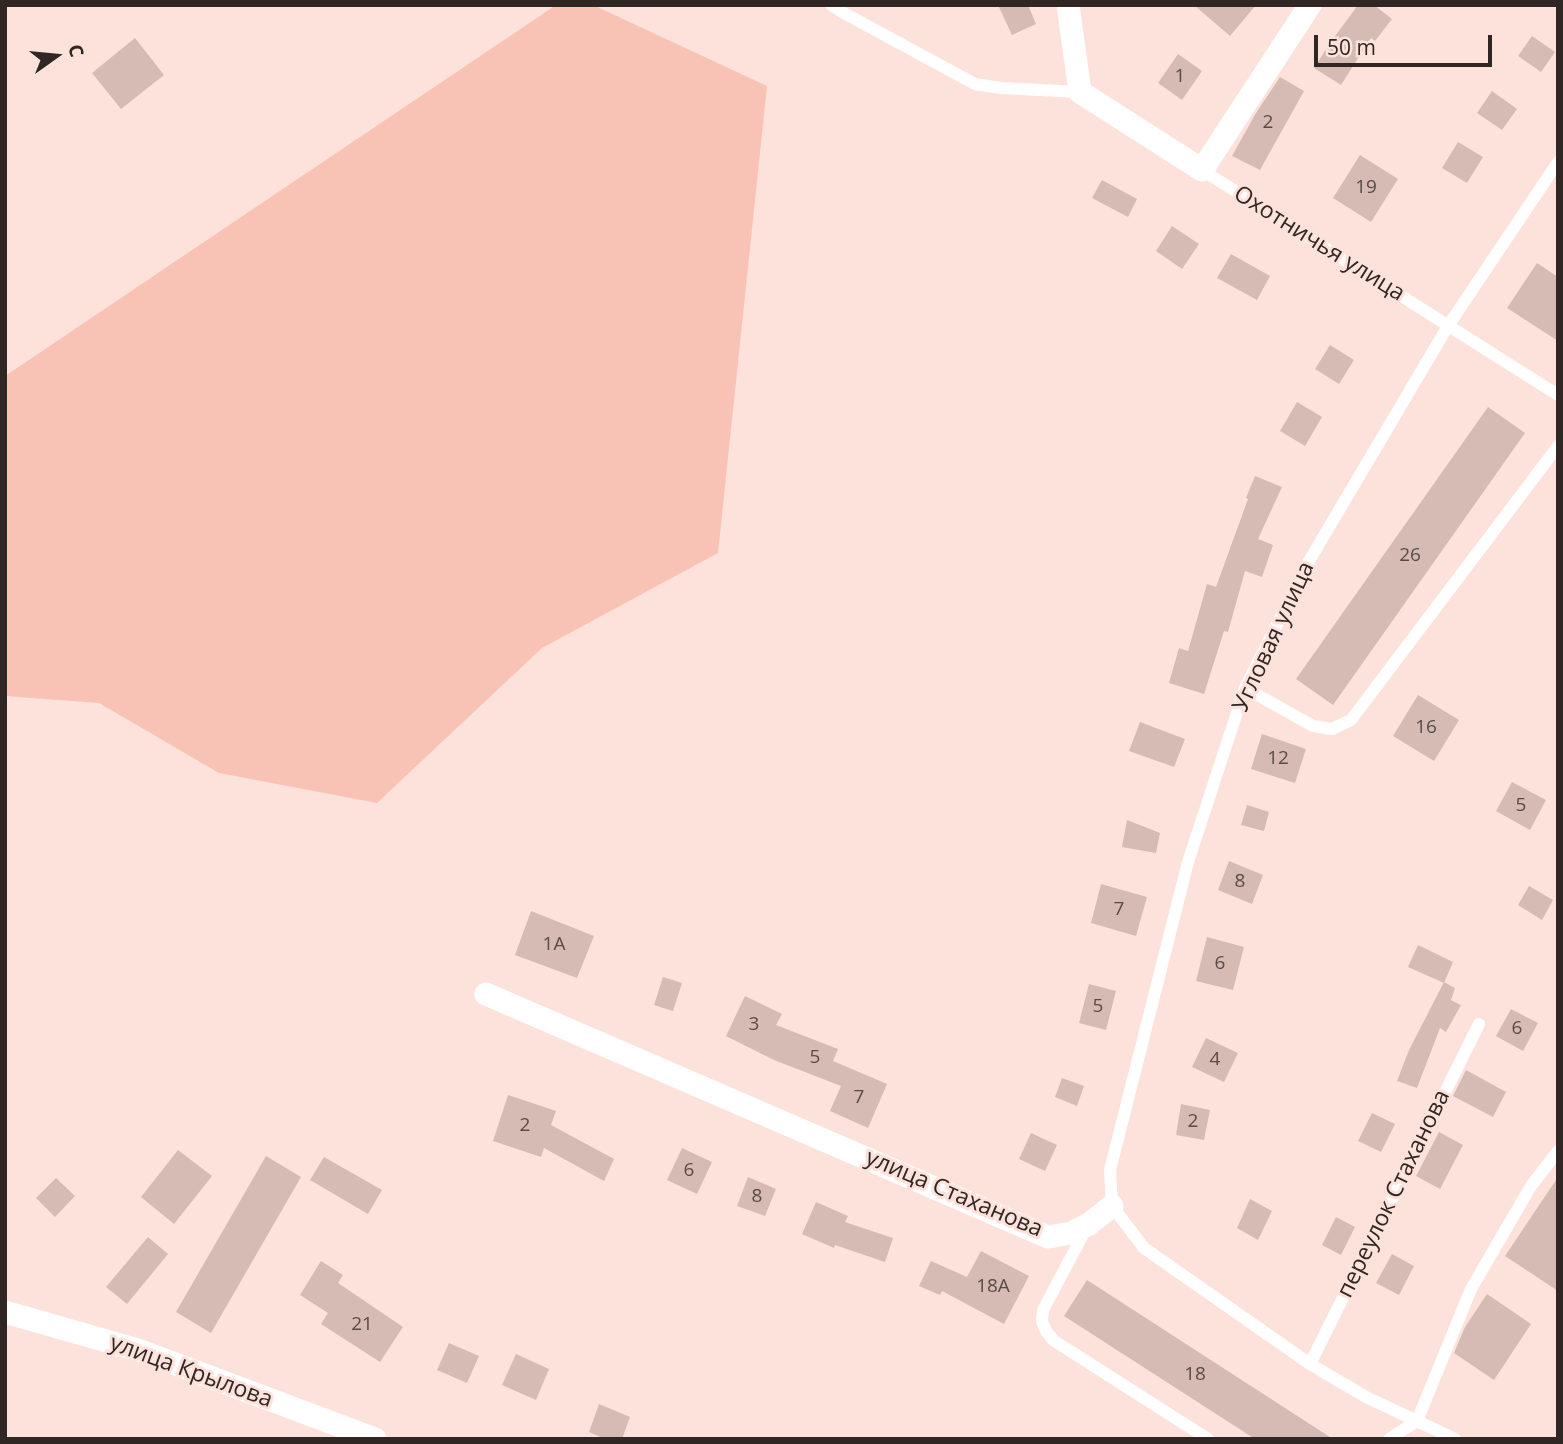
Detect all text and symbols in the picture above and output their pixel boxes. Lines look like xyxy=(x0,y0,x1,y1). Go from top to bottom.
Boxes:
north arrow xyxy=(21,21,91,91)
scale bar xyxy=(1318,21,1496,65)
text: 50 m xyxy=(1327,33,1376,61)
text: С xyxy=(62,41,90,60)
house number: 1 xyxy=(1175,66,1185,88)
house number: 2 xyxy=(1263,112,1273,134)
house number: 19 xyxy=(1355,177,1377,199)
street label: Охотничья улица xyxy=(1228,180,1410,308)
house number: 26 xyxy=(1399,545,1421,567)
street label: Угловая улица xyxy=(1227,558,1321,716)
house number: 16 xyxy=(1415,717,1437,739)
house number: 12 xyxy=(1267,748,1289,770)
house number: 5 xyxy=(1516,795,1526,817)
house number: 8 xyxy=(1235,871,1245,893)
house number: 7 xyxy=(1114,899,1124,921)
house number: 1А xyxy=(543,934,565,956)
house number: 6 xyxy=(1215,953,1225,975)
house number: 5 xyxy=(1093,996,1103,1018)
house number: 3 xyxy=(749,1014,759,1036)
house number: 6 xyxy=(1512,1018,1522,1040)
house number: 5 xyxy=(810,1047,820,1069)
house number: 4 xyxy=(1210,1049,1220,1071)
street label: переулок Стаханова xyxy=(1332,1086,1456,1302)
house number: 7 xyxy=(854,1087,864,1109)
house number: 2 xyxy=(1188,1111,1198,1133)
house number: 2 xyxy=(520,1115,530,1137)
street label: улица Стаханова xyxy=(861,1144,1047,1244)
house number: 6 xyxy=(684,1160,694,1182)
house number: 8 xyxy=(752,1186,762,1208)
house number: 18А xyxy=(976,1276,1010,1298)
house number: 21 xyxy=(351,1314,373,1336)
street label: улица Крылова xyxy=(106,1330,276,1414)
house number: 18 xyxy=(1184,1364,1206,1386)

